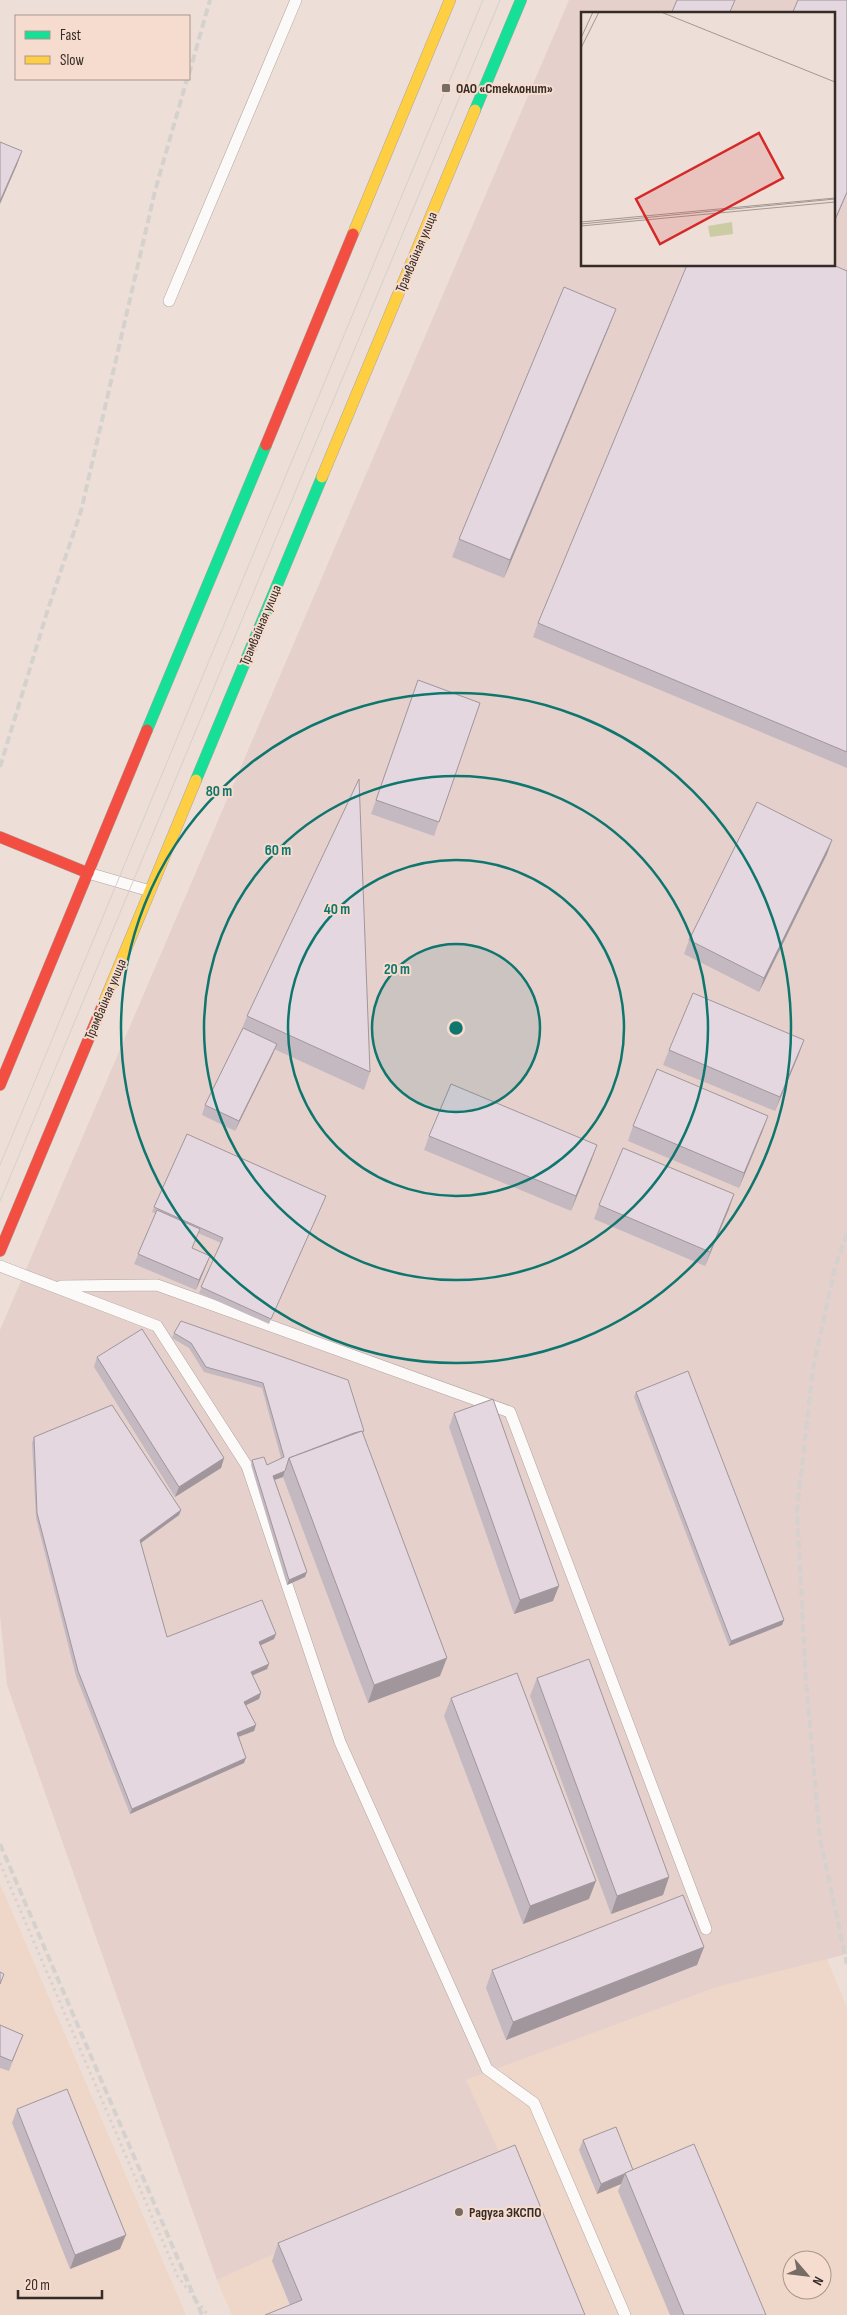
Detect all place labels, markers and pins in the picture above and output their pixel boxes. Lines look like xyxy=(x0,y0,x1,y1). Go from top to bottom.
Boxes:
place label: ОАО «Стеклонит» xyxy=(456,80,553,97)
marker: ОАО «Стеклонит» xyxy=(440,82,452,94)
centre of rings xyxy=(447,1019,465,1037)
place label: Радуга ЭКСПО xyxy=(469,2204,541,2221)
marker: Радуга ЭКСПО xyxy=(453,2206,465,2218)

